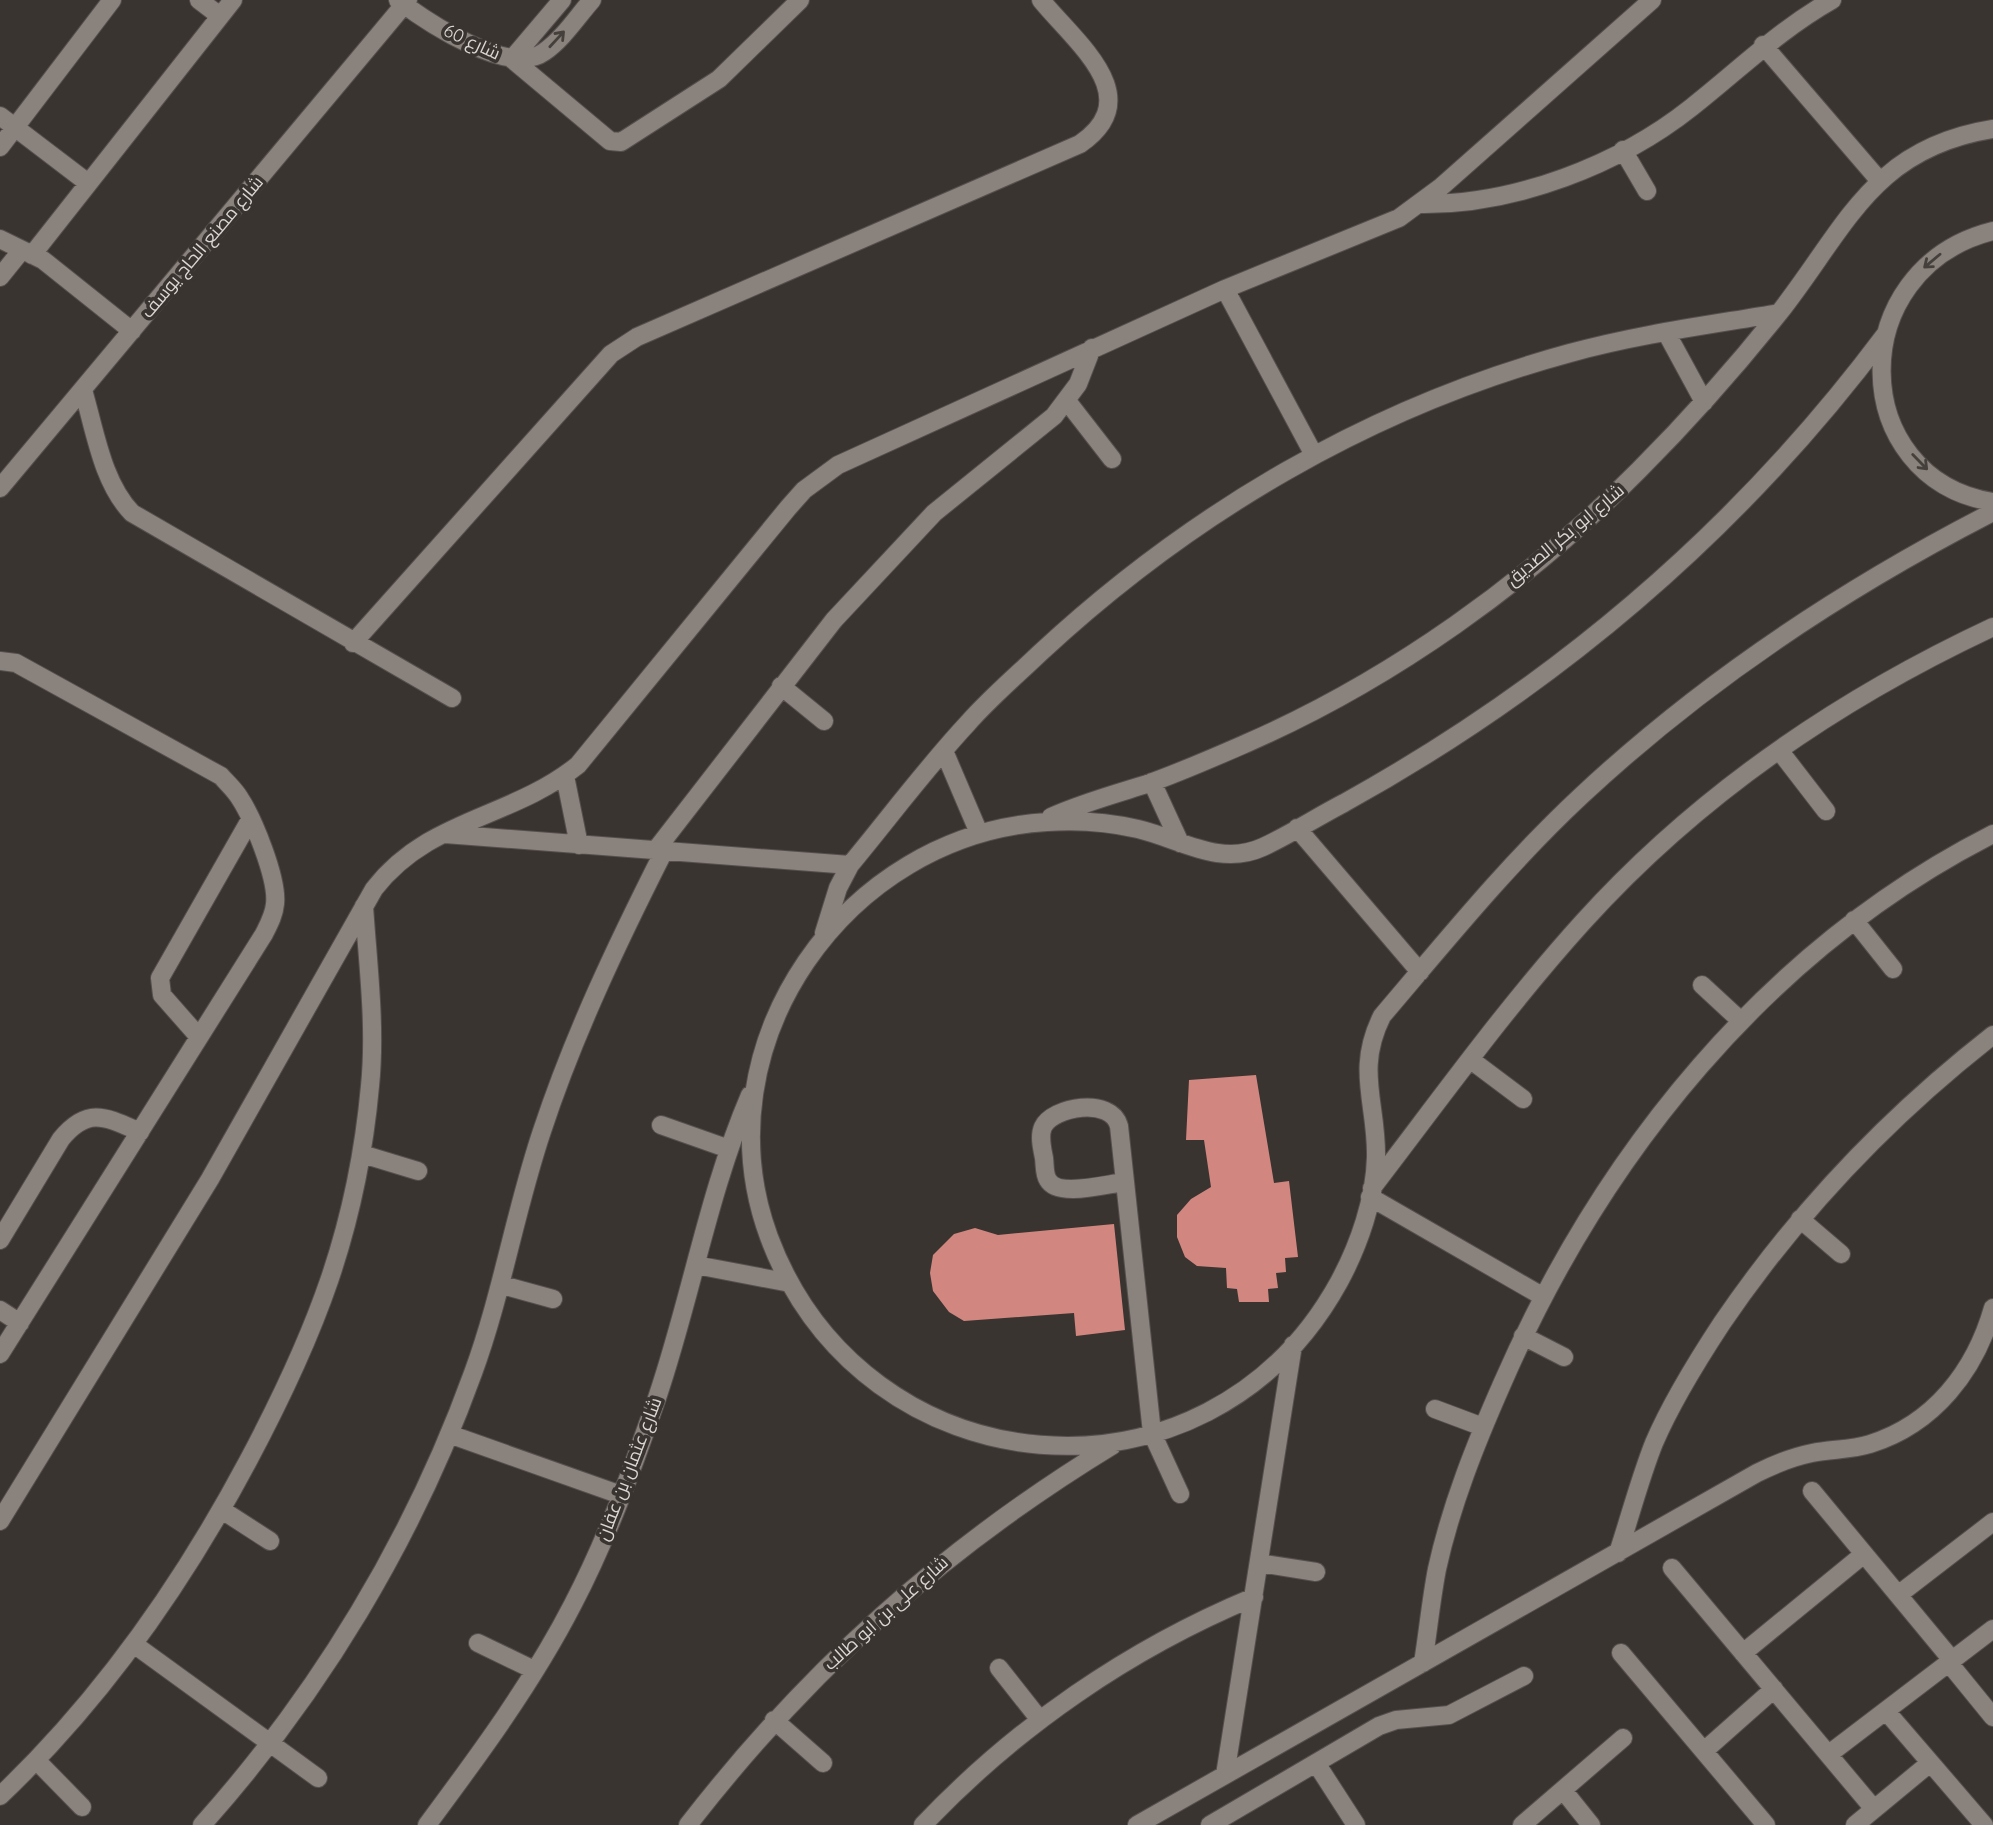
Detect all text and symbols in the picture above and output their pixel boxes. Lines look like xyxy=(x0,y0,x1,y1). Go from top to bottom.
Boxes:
street label: شارع 60 xyxy=(440,18,504,66)
one-way arrow xyxy=(549,31,566,48)
street label: شارع مصنع الحاج يوسف xyxy=(135,171,269,323)
one-way arrow xyxy=(1924,253,1942,268)
one-way arrow xyxy=(1911,453,1928,470)
street label: شارع ابو بكر الصديق xyxy=(1501,478,1629,592)
street label: شارع عثمان بن عفان xyxy=(591,1394,667,1544)
street label: شارع على بن ابو طالب xyxy=(819,1551,953,1675)

